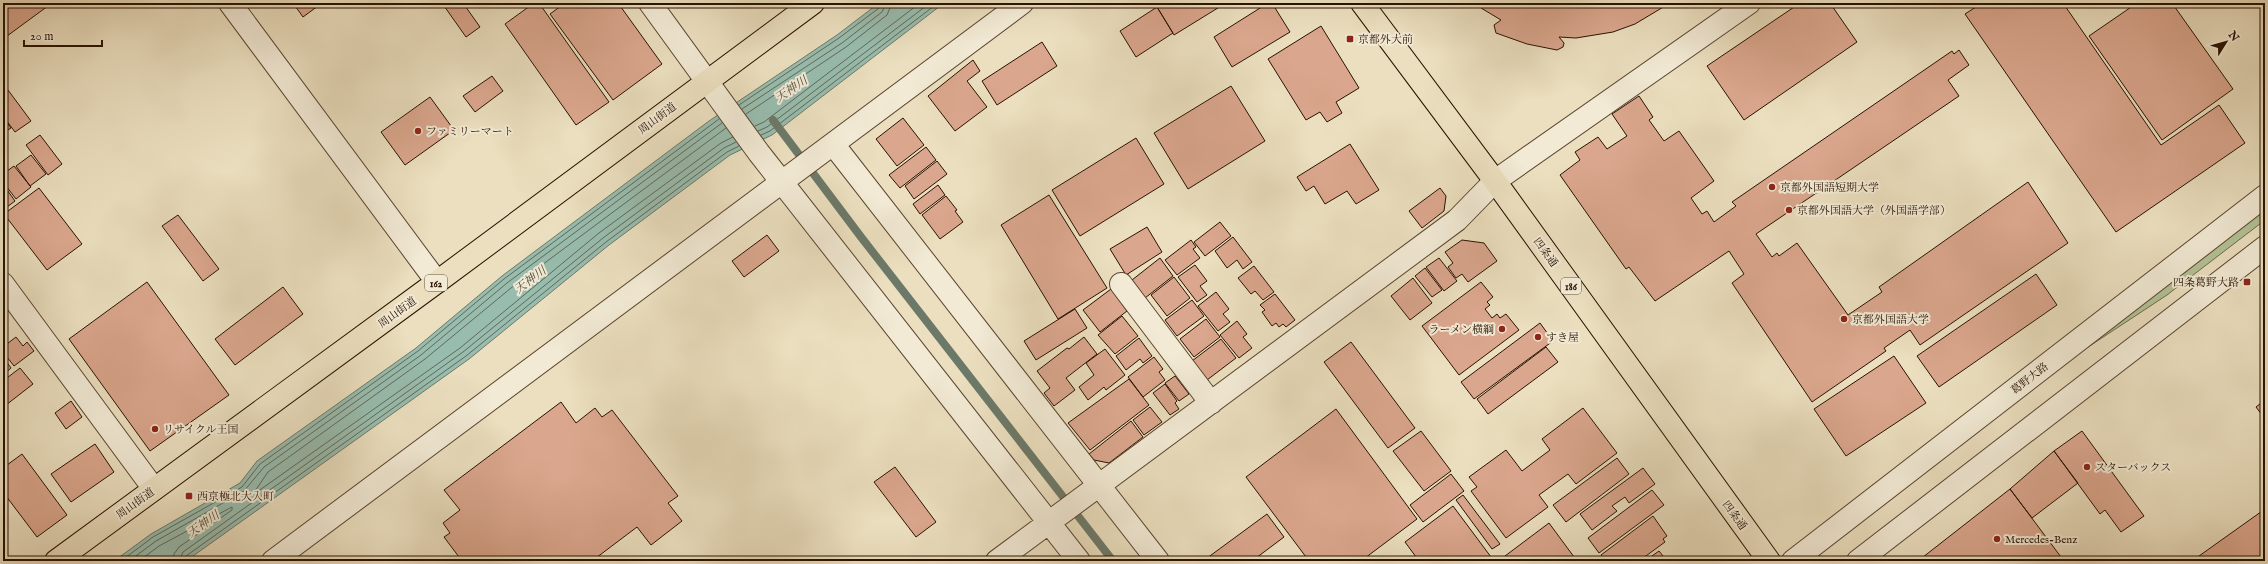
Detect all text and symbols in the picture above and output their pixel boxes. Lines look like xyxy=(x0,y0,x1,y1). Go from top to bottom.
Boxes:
scale bar xyxy=(24,22,102,48)
north arrow xyxy=(2206,22,2246,62)
text: N xyxy=(2224,28,2242,45)
text: 20 m xyxy=(30,29,53,44)
place label: 京都外大前 xyxy=(1358,33,1413,47)
marker: 京都外大前 xyxy=(1345,34,1355,44)
water label: 天神川 xyxy=(772,72,812,106)
street label: 周山街道 xyxy=(636,100,679,138)
place label: ファミリーマート xyxy=(426,125,514,139)
marker: ファミリーマート xyxy=(413,126,423,136)
place label: 京都外国語短期大学 xyxy=(1780,181,1879,195)
marker: 京都外国語短期大学 xyxy=(1767,182,1777,192)
place label: 京都外国語大学（外国語学部） xyxy=(1797,204,1951,218)
marker: 京都外国語大学（外国語学部） xyxy=(1784,205,1794,215)
street label: 四条通 xyxy=(1530,235,1561,270)
water label: 天神川 xyxy=(511,262,551,297)
road number: 162 xyxy=(425,275,447,291)
place label: 四条葛野大路 xyxy=(2173,276,2239,290)
marker: 四条葛野大路 xyxy=(2242,277,2252,287)
road number: 186 xyxy=(1561,278,1581,294)
street label: 周山街道 xyxy=(376,294,420,331)
place label: 京都外国語大学 xyxy=(1852,313,1929,327)
marker: 京都外国語大学 xyxy=(1839,314,1849,324)
place label: ラーメン横綱 xyxy=(1429,323,1494,337)
marker: ラーメン横綱 xyxy=(1497,324,1507,334)
place label: すき屋 xyxy=(1546,331,1579,345)
marker: すき屋 xyxy=(1533,332,1543,342)
street label: 葛野大路 xyxy=(2008,360,2051,398)
place label: リサイクル王国 xyxy=(163,423,238,437)
marker: リサイクル王国 xyxy=(150,424,160,434)
place label: スターバックス xyxy=(2095,461,2171,475)
marker: スターバックス xyxy=(2082,462,2092,472)
street label: 周山街道 xyxy=(114,485,158,522)
place label: 西京極北大入町 xyxy=(197,490,274,504)
marker: 西京極北大入町 xyxy=(184,491,194,501)
street label: 四条通 xyxy=(1719,498,1750,533)
water label: 天神川 xyxy=(184,507,224,541)
place label: Mercedes-Benz xyxy=(2005,533,2077,547)
marker: Mercedes-Benz xyxy=(1992,534,2002,544)

